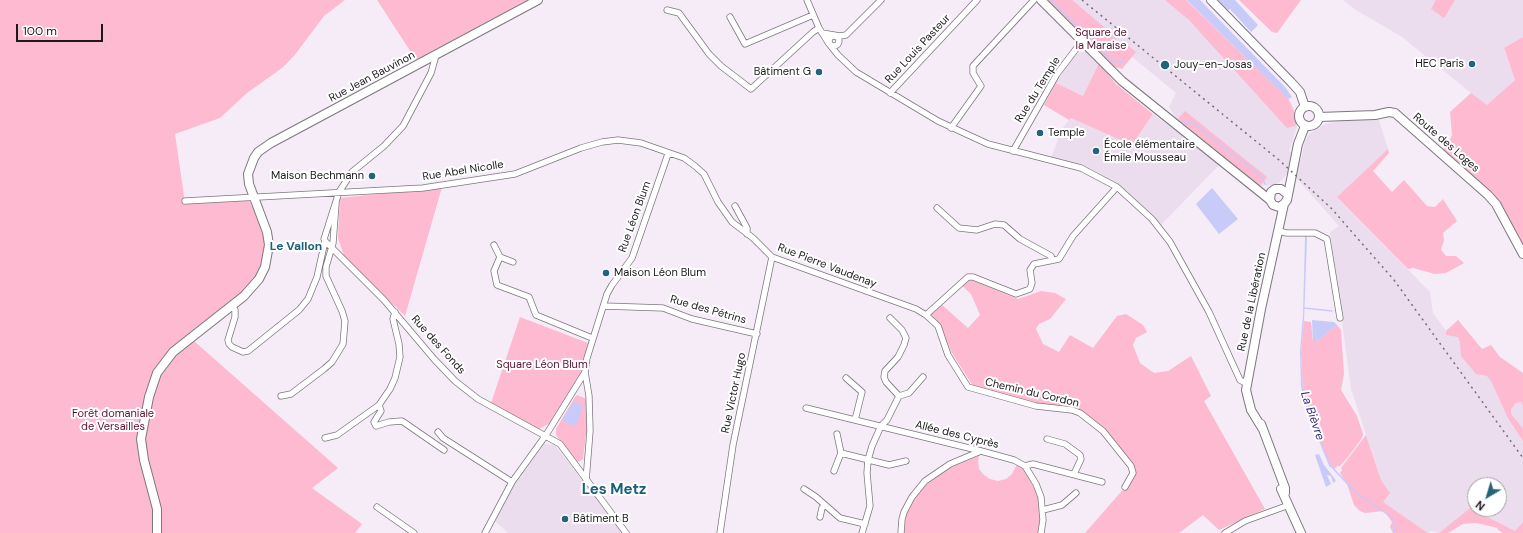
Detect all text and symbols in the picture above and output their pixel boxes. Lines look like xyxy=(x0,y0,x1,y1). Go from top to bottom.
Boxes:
street label: Rue Louis Pasteur xyxy=(883,12,953,86)
scale bar xyxy=(18,16,105,42)
text: 100 m xyxy=(23,23,57,39)
park label: Square de la Maraise xyxy=(1075,26,1127,52)
street label: Rue Jean Bauvinon xyxy=(327,49,417,105)
street label: Rue du Temple xyxy=(1013,55,1063,125)
place label: HEC Paris xyxy=(1415,57,1464,71)
place label: Jouy-en-Josas xyxy=(1174,58,1252,72)
marker: Jouy-en-Josas xyxy=(1159,59,1171,71)
marker: HEC Paris xyxy=(1467,59,1477,69)
place label: Bâtiment G xyxy=(754,65,811,79)
marker: Bâtiment G xyxy=(814,67,824,77)
street label: Route des Loges xyxy=(1410,111,1482,175)
place label: Temple xyxy=(1048,126,1085,140)
marker: Temple xyxy=(1035,128,1045,138)
place label: École élémentaire Émile Mousseau xyxy=(1104,138,1195,164)
marker: École élémentaire Émile Mousseau xyxy=(1091,146,1101,156)
street label: Rue Abel Nicolle xyxy=(421,158,505,184)
place label: Maison Bechmann xyxy=(271,169,364,183)
marker: Maison Bechmann xyxy=(367,171,377,181)
street label: Rue Léon Blum xyxy=(616,180,654,254)
district label: Le Vallon xyxy=(270,240,322,254)
street label: Rue Pierre Vaudenay xyxy=(776,241,878,291)
street label: Rue de la Libération xyxy=(1235,251,1269,353)
place label: Maison Léon Blum xyxy=(614,266,706,280)
marker: Maison Léon Blum xyxy=(601,268,611,278)
street label: Rue des Pétrins xyxy=(668,293,748,327)
street label: Rue des Fonds xyxy=(408,313,468,377)
street label: Rue Victor Hugo xyxy=(719,351,749,435)
park label: Square Léon Blum xyxy=(496,358,588,372)
street label: Chemin du Cordon xyxy=(984,376,1080,410)
water label: La Bièvre xyxy=(1297,390,1327,442)
park label: Forêt domaniale de Versailles xyxy=(72,407,154,433)
street label: Allée des Cyprès xyxy=(914,418,1000,452)
north arrow xyxy=(1467,477,1507,517)
district label: Les Metz xyxy=(582,481,646,499)
text: N xyxy=(1473,498,1488,514)
place label: Bâtiment B xyxy=(573,512,629,526)
marker: Bâtiment B xyxy=(560,514,570,524)

